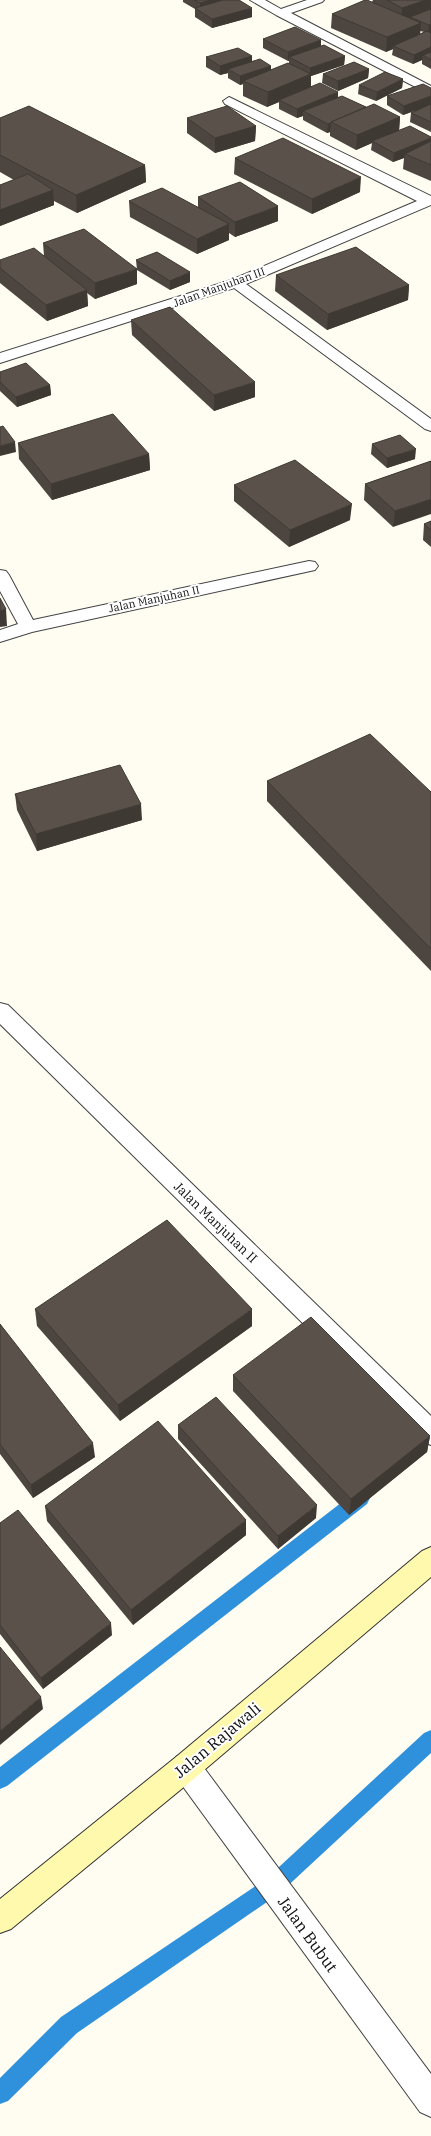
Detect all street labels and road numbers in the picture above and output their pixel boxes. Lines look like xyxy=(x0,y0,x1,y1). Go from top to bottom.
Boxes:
street label: Jalan Manjuhan III xyxy=(171,264,267,310)
street label: Jalan Manjuhan II xyxy=(107,582,201,615)
street label: Jalan Manjuhan II xyxy=(170,1178,261,1267)
street label: Jalan Rajawali xyxy=(169,1698,265,1782)
street label: Jalan Bubut xyxy=(274,1892,342,1976)

